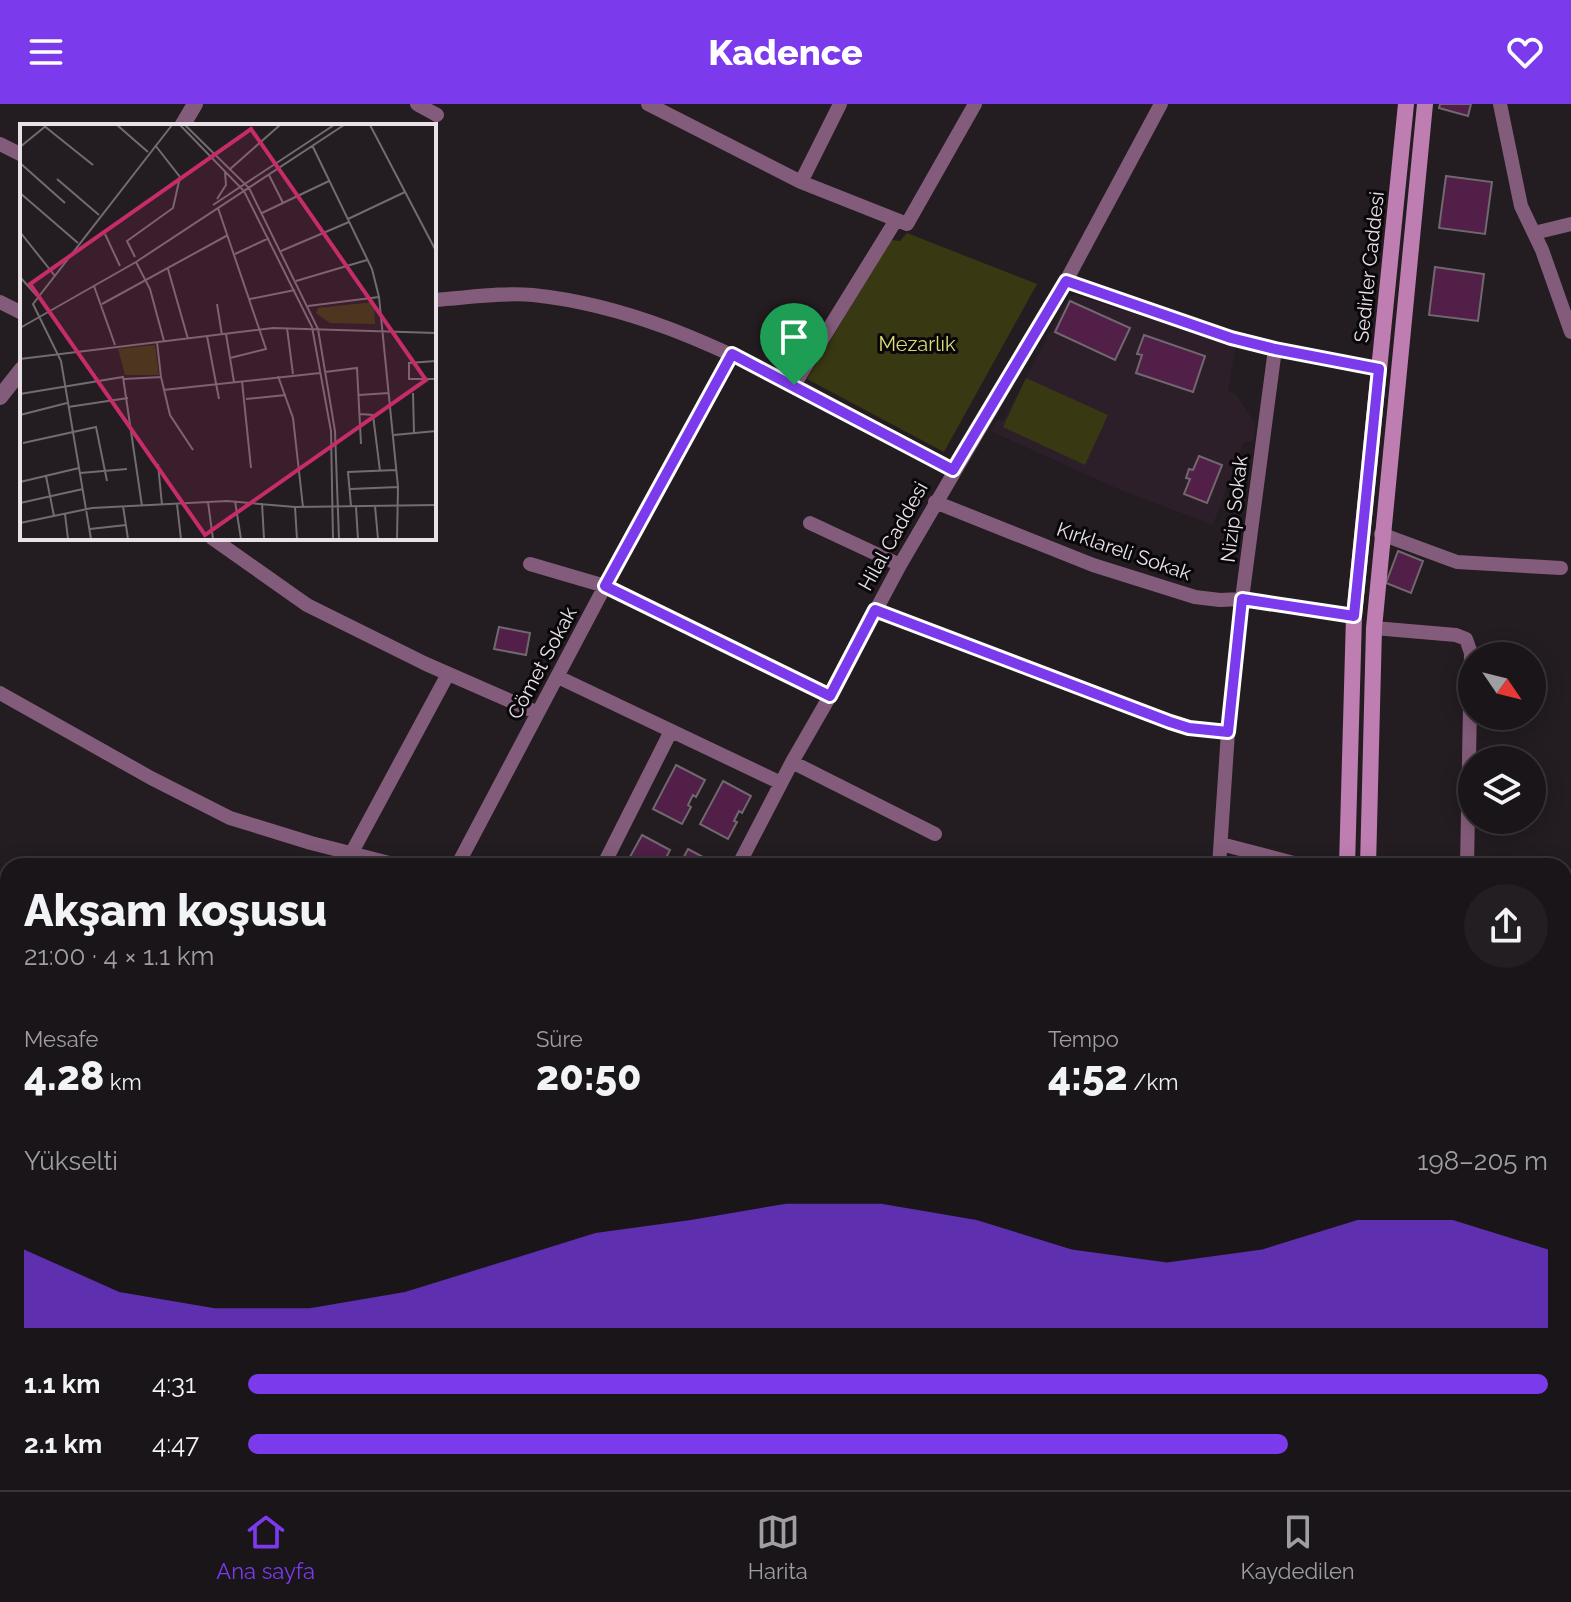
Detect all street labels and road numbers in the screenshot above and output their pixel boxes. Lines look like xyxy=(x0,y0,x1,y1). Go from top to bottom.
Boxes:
street label: Sedirler Caddesi xyxy=(1349,190,1389,344)
street label: Nizip Sokak xyxy=(1216,454,1253,564)
street label: Hilal Caddesi xyxy=(853,477,933,595)
street label: Kırklareli Sokak xyxy=(1054,517,1195,585)
street label: Cömet Sokak xyxy=(502,602,582,723)

